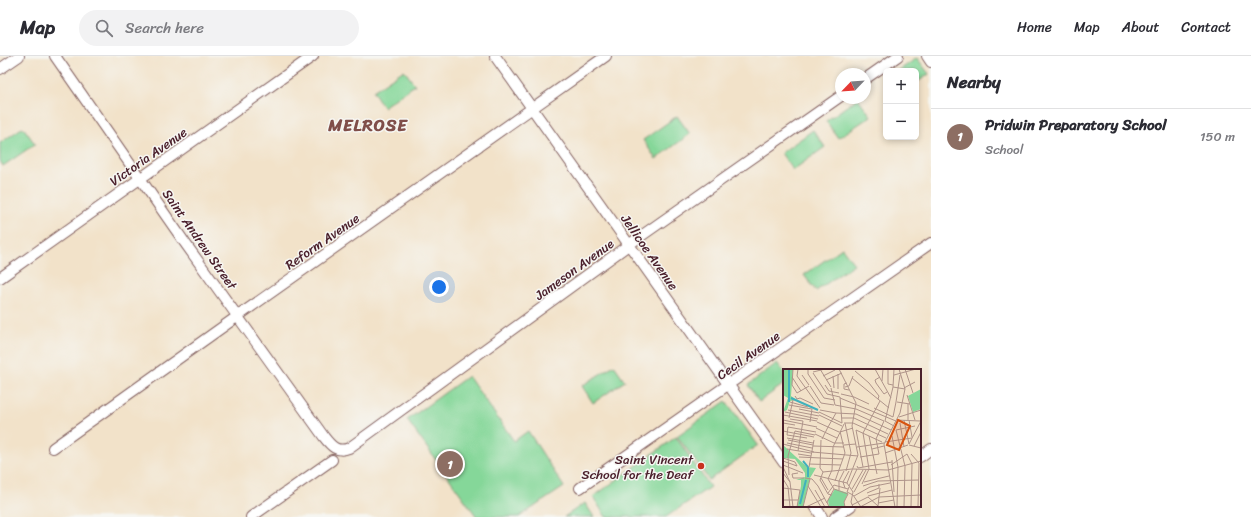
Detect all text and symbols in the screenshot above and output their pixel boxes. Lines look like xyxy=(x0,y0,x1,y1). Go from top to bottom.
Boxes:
search box xyxy=(79,10,359,46)
text: Map xyxy=(20,11,55,44)
text: Search here xyxy=(125,15,204,41)
text: Home xyxy=(1017,15,1052,40)
text: Map xyxy=(1074,15,1100,40)
text: About xyxy=(1122,15,1159,40)
text: Contact xyxy=(1181,15,1231,40)
icon: search xyxy=(93,17,115,39)
text: Nearby xyxy=(947,67,1001,97)
north arrow xyxy=(835,68,871,104)
map controls xyxy=(883,68,919,140)
button: + xyxy=(883,68,919,104)
button: − xyxy=(883,104,919,140)
district label: MELROSE xyxy=(327,110,408,140)
text: Pridwin Preparatory School xyxy=(985,112,1167,138)
street label: Victoria Avenue xyxy=(104,121,192,192)
text: 1 xyxy=(957,125,963,148)
text: 150 m xyxy=(1200,125,1235,148)
text: School xyxy=(985,138,1023,161)
street label: Saint Andrew Street xyxy=(156,184,243,295)
street label: Reform Avenue xyxy=(280,207,365,276)
street label: Jellicoe Avenue xyxy=(614,209,685,295)
street label: Jameson Avenue xyxy=(529,233,619,307)
your location xyxy=(429,277,449,297)
street label: Cecil Avenue xyxy=(712,325,785,386)
inset map xyxy=(783,369,921,507)
place label: Saint Vincent School for the Deaf xyxy=(582,448,694,486)
pin: 1 xyxy=(437,449,463,479)
marker: Saint Vincent School for the Deaf xyxy=(696,461,706,471)

